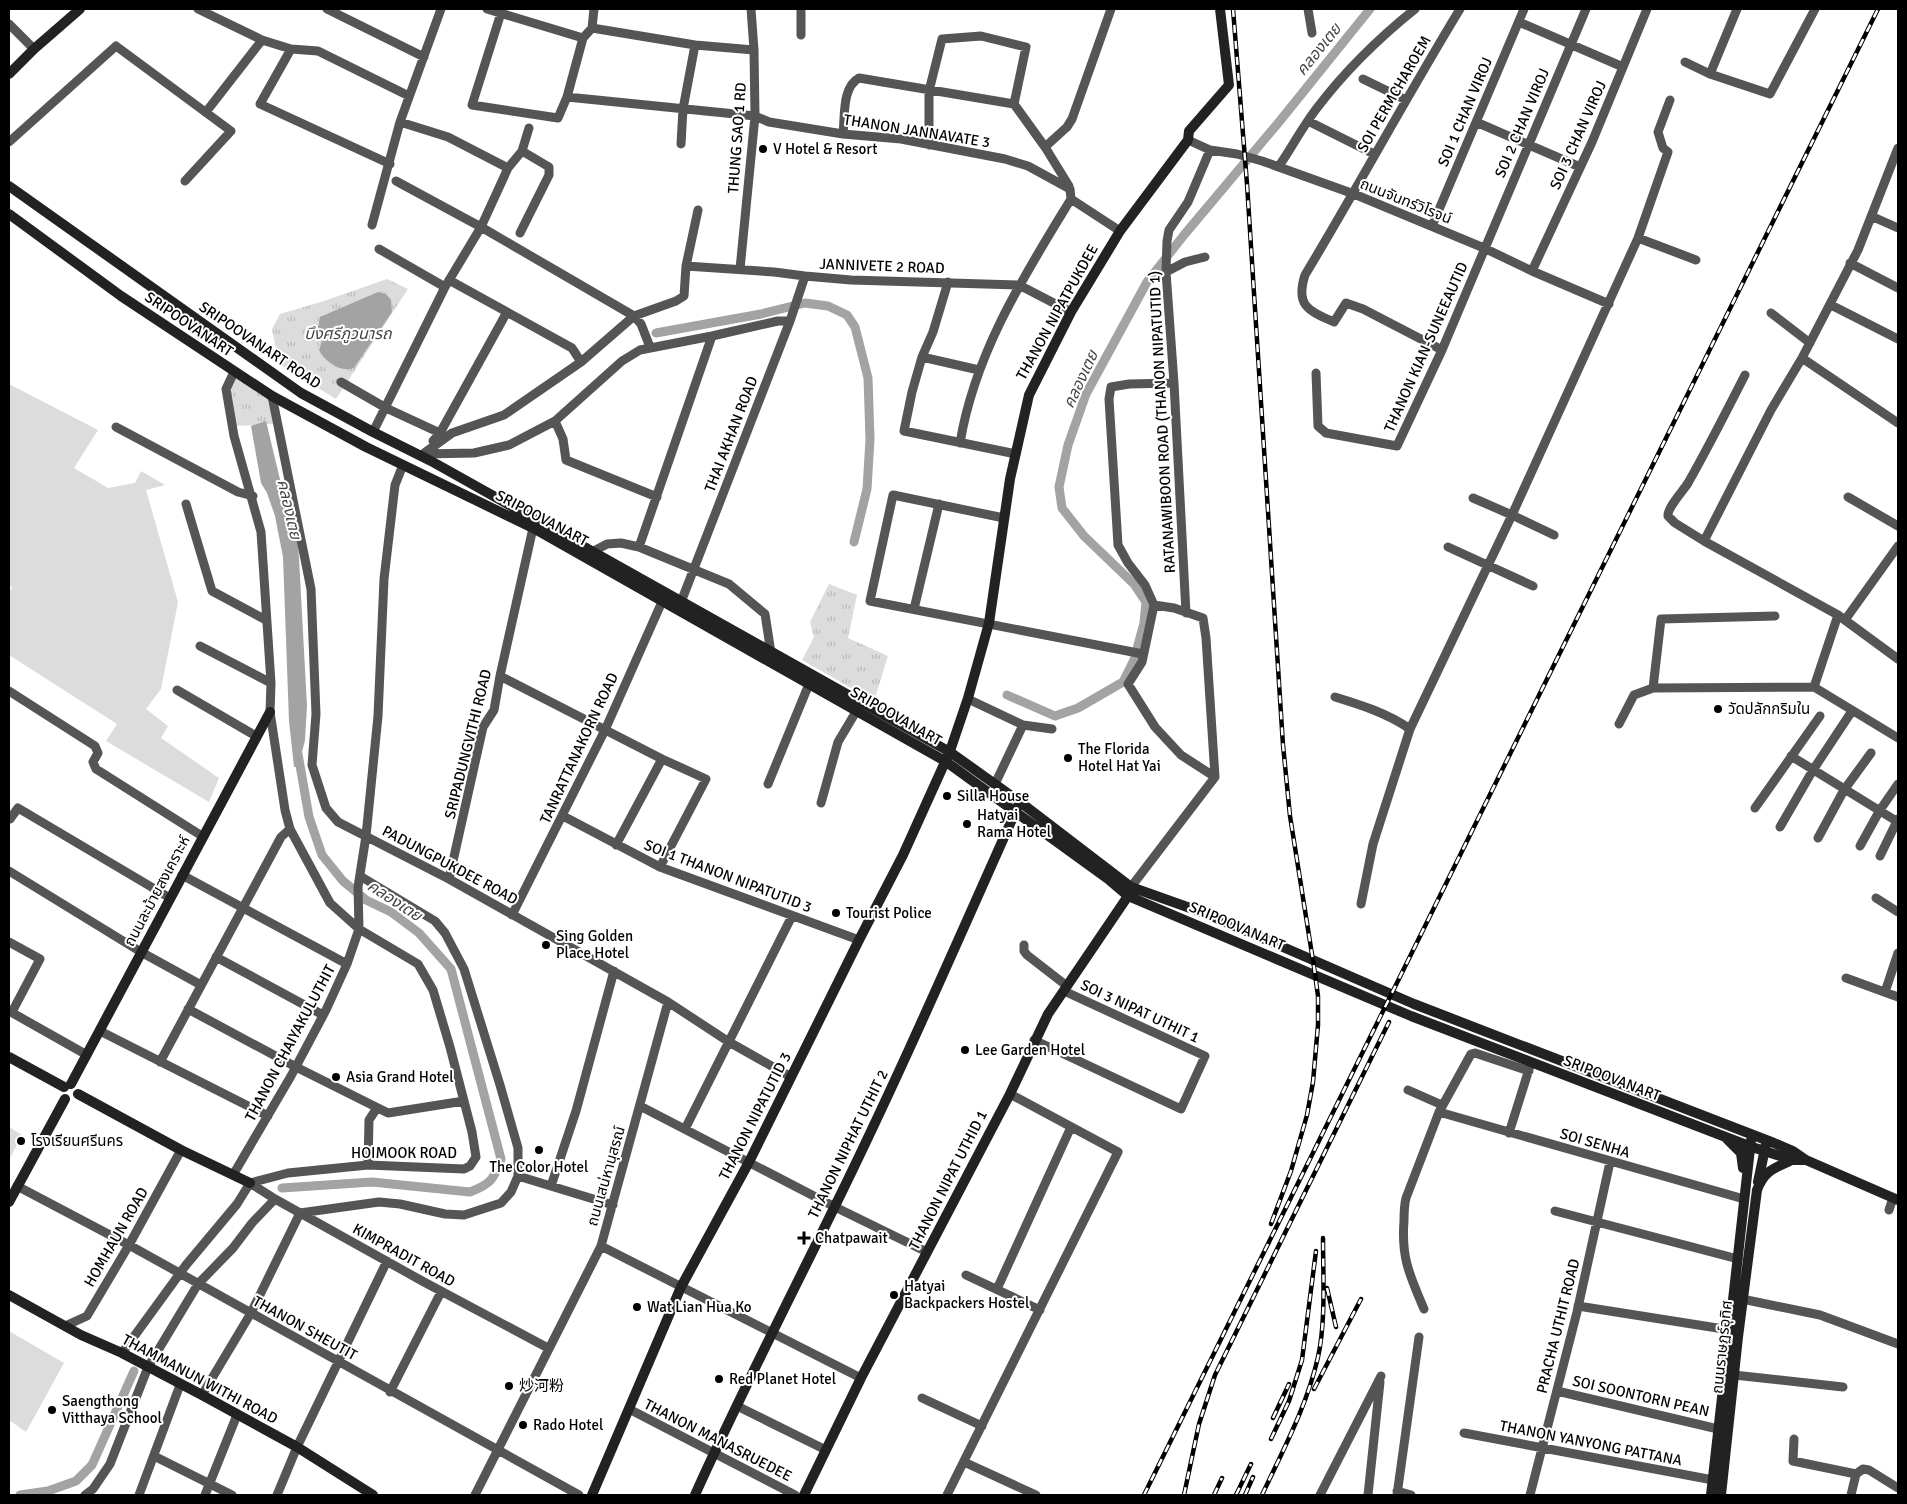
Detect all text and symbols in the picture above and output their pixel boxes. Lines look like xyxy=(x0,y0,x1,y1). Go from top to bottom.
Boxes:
water label: คลองเตย xyxy=(1292,18,1347,80)
street label: SOI PERMCHAROEM xyxy=(1353,33,1435,155)
street label: SOI 1 CHAN VIROJ xyxy=(1434,55,1496,169)
street label: SOI 2 CHAN VIROJ xyxy=(1491,66,1553,180)
street label: SOI 3 CHAN VIROJ xyxy=(1546,78,1610,192)
street label: THUNG SAO 1 RD xyxy=(724,82,750,194)
street label: THANON JANNAVATE 3 xyxy=(842,111,992,151)
place label: V Hotel & Resort xyxy=(773,140,877,158)
marker: V Hotel & Resort xyxy=(757,143,769,155)
street label: ถนนจันทร์วิโรจน์ xyxy=(1357,174,1455,228)
street label: THANON NIPATPUKDEE xyxy=(1012,241,1102,383)
street label: JANNIVETE 2 ROAD xyxy=(819,255,945,277)
street label: THANON KIAN-SUNEEAUTID xyxy=(1380,259,1472,435)
street label: RATANAWIBOON ROAD (THANON NIPATUTID 1) xyxy=(1145,270,1179,574)
street label: SRIPOOVANART xyxy=(142,288,237,360)
street label: SRIPOOVANART ROAD xyxy=(196,298,324,392)
water label: บึงศรีภูวนารถ xyxy=(304,324,393,344)
water label: คลองเตย xyxy=(1059,346,1103,411)
street label: THAI AKHAN ROAD xyxy=(701,374,761,494)
water label: คลองเตย xyxy=(272,477,306,543)
street label: SRIPOOVANART xyxy=(493,486,592,550)
street label: SRIPADUNGVITHI ROAD xyxy=(441,667,495,821)
street label: TANRATTANAKORN ROAD xyxy=(536,670,622,826)
street label: SRIPOOVANART xyxy=(847,683,945,750)
place label: วัดปลักกริมใน xyxy=(1728,700,1810,718)
marker: วัดปลักกริมใน xyxy=(1712,703,1724,715)
place label: The Florida Hotel Hat Yai xyxy=(1078,740,1161,775)
marker: The Florida Hotel Hat Yai xyxy=(1062,752,1074,764)
place label: Silla House xyxy=(957,787,1029,805)
marker: Silla House xyxy=(941,790,953,802)
place label: Hatyai Rama Hotel xyxy=(977,806,1051,841)
marker: Hatyai Rama Hotel xyxy=(961,818,973,830)
street label: PADUNGPUKDEE ROAD xyxy=(379,822,521,908)
street label: ถนนละม้ายสงเคราะห์ xyxy=(120,832,194,949)
street label: SOI 1 THANON NIPATUTID 3 xyxy=(642,836,814,916)
water label: คลองเตย xyxy=(363,876,427,927)
street label: SRIPOOVANART xyxy=(1186,898,1288,955)
place label: Tourist Police xyxy=(846,904,932,922)
marker: Tourist Police xyxy=(830,907,842,919)
place label: Sing Golden Place Hotel xyxy=(556,927,633,962)
marker: Sing Golden Place Hotel xyxy=(540,939,552,951)
street label: THANON CHAIYAKULUTHIT xyxy=(241,961,339,1124)
street label: SOI 3 NIPAT UTHIT 1 xyxy=(1078,976,1202,1046)
place label: Lee Garden Hotel xyxy=(975,1041,1085,1059)
marker: Lee Garden Hotel xyxy=(959,1044,971,1056)
street label: THANON NIPATUTID 3 xyxy=(715,1049,795,1183)
street label: SRIPOOVANART xyxy=(1561,1051,1664,1105)
street label: THANON NIPHAT UTHIT 2 xyxy=(804,1067,892,1221)
place label: Asia Grand Hotel xyxy=(346,1068,454,1086)
marker: Asia Grand Hotel xyxy=(330,1071,342,1083)
street label: THANON NIPAT UTHID 1 xyxy=(905,1107,991,1253)
street label: ถนนเสน่หานุสรณ์ xyxy=(583,1124,629,1228)
street label: SOI SENHA xyxy=(1558,1124,1632,1162)
place label: โรงเรียนศรีนคร xyxy=(31,1132,123,1150)
marker: โรงเรียนศรีนคร xyxy=(15,1135,27,1147)
street label: HOIMOOK ROAD xyxy=(351,1144,457,1162)
marker: The Color Hotel xyxy=(533,1144,545,1156)
place label: The Color Hotel xyxy=(490,1158,588,1176)
street label: HOMHAUN ROAD xyxy=(80,1184,152,1290)
street label: KIMPRADIT ROAD xyxy=(350,1219,458,1291)
place label: Chatpawait xyxy=(815,1229,888,1247)
marker: Chatpawait xyxy=(797,1231,811,1245)
street label: PRACHA UTHIT ROAD xyxy=(1533,1257,1583,1395)
place label: Hatyai Backpackers Hostel xyxy=(904,1277,1029,1312)
marker: Hatyai Backpackers Hostel xyxy=(888,1289,900,1301)
street label: THANON SHEUTIT xyxy=(250,1292,361,1364)
place label: Wat Lian Hua Ko xyxy=(647,1298,752,1316)
street label: ถนนราษฏร์อุทิศ xyxy=(1708,1299,1736,1395)
marker: Wat Lian Hua Ko xyxy=(631,1301,643,1313)
street label: THAMMANUN WITHI ROAD xyxy=(119,1330,281,1428)
place label: Red Planet Hotel xyxy=(729,1370,836,1388)
street label: SOI SOONTORN PEAN xyxy=(1571,1372,1711,1420)
marker: Red Planet Hotel xyxy=(713,1373,725,1385)
place label: 炒河粉 xyxy=(519,1377,564,1395)
marker: 炒河粉 xyxy=(503,1380,515,1392)
place label: Saengthong Vitthaya School xyxy=(62,1392,162,1427)
street label: THANON MANASRUEDEE xyxy=(641,1395,795,1485)
marker: Saengthong Vitthaya School xyxy=(46,1404,58,1416)
place label: Rado Hotel xyxy=(533,1416,603,1434)
street label: THANON YANYONG PATTANA xyxy=(1498,1416,1684,1470)
marker: Rado Hotel xyxy=(517,1419,529,1431)

